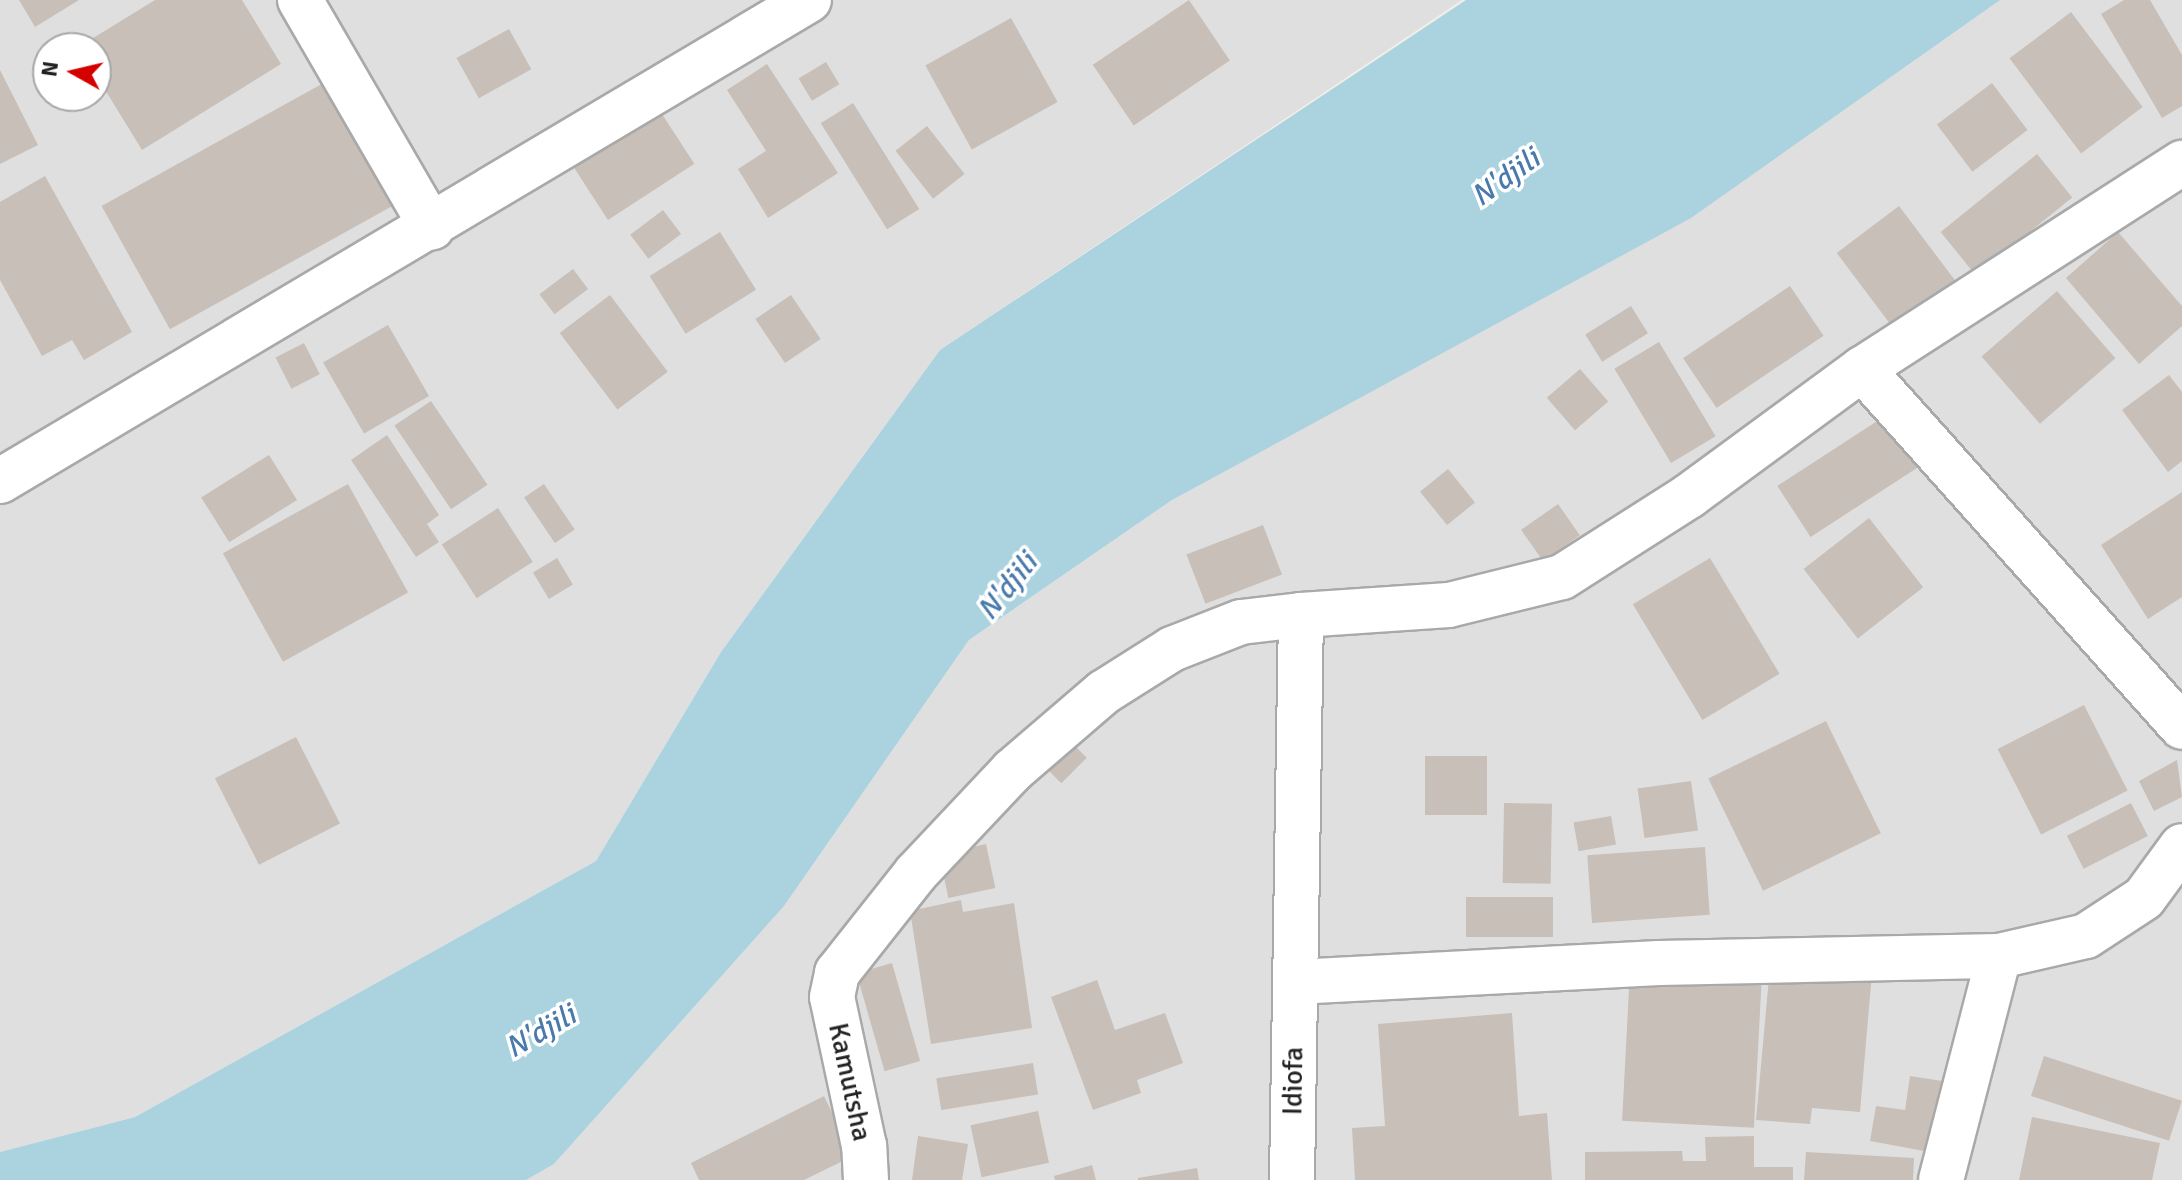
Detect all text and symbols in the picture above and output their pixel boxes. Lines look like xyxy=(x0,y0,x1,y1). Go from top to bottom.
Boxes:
north arrow xyxy=(32,32,112,112)
text: N xyxy=(35,59,64,78)
water label: N'djili xyxy=(1465,141,1547,215)
water label: N'djili xyxy=(970,546,1046,628)
water label: N'djili xyxy=(499,998,583,1066)
street label: Kamutsha xyxy=(821,1020,879,1144)
street label: Idiofa xyxy=(1276,1046,1310,1116)

